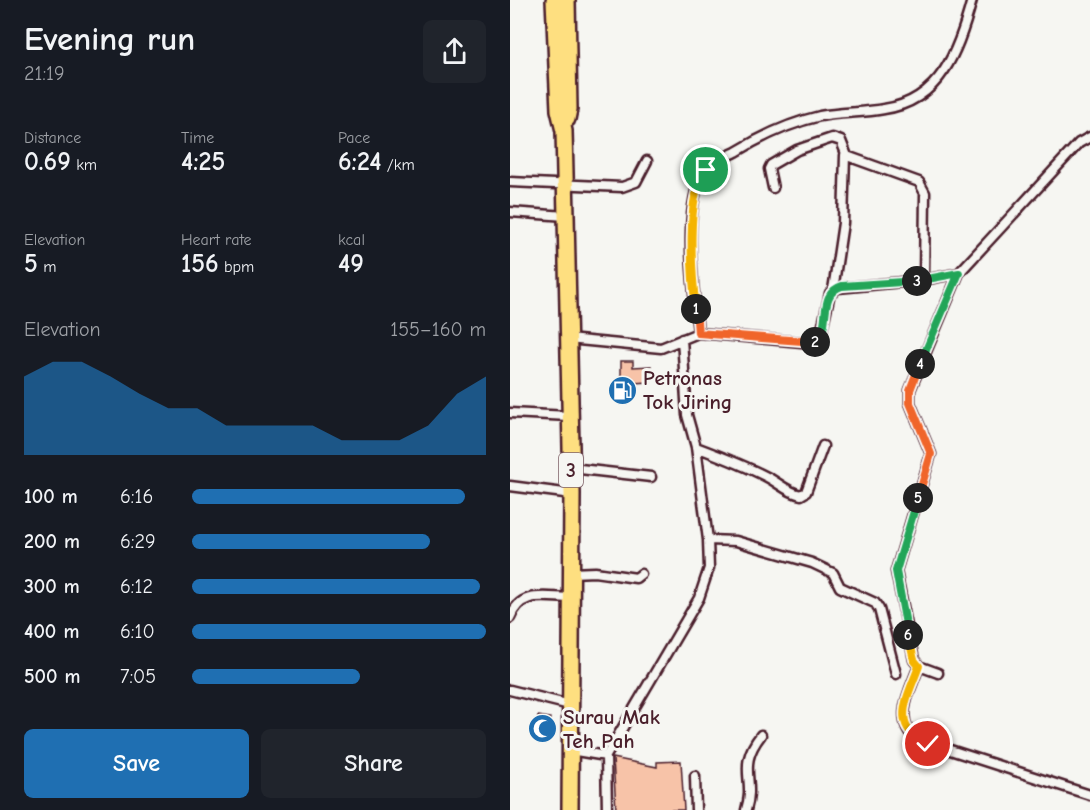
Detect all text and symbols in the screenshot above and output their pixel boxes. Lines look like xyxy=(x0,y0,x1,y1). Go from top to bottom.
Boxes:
text: Evening run xyxy=(24,20,195,58)
button: share xyxy=(423,20,486,83)
text: 21:19 xyxy=(24,62,65,85)
text: Distance xyxy=(24,129,81,147)
text: Time xyxy=(181,129,214,147)
text: Pace xyxy=(338,129,370,147)
pin xyxy=(680,144,731,195)
text: 0.69 xyxy=(24,147,71,177)
text: 4:25 xyxy=(181,147,225,177)
text: 6:24 xyxy=(338,147,381,177)
icon: arrive xyxy=(689,153,722,186)
text: km xyxy=(71,156,97,174)
text: /km xyxy=(381,156,415,174)
text: Elevation xyxy=(24,231,85,249)
text: Heart rate xyxy=(181,231,252,249)
text: kcal xyxy=(338,231,365,249)
text: 5 xyxy=(24,249,38,279)
text: 156 xyxy=(181,249,219,279)
text: 49 xyxy=(338,249,364,279)
text: m xyxy=(38,258,56,276)
text: bpm xyxy=(219,258,254,276)
pin: 3 xyxy=(902,266,932,296)
text: 3 xyxy=(913,272,921,290)
pin: 1 xyxy=(681,294,711,324)
text: 1 xyxy=(693,300,699,318)
text: Elevation xyxy=(24,318,101,341)
text: 155–160 m xyxy=(390,318,486,341)
pin: 2 xyxy=(800,327,830,357)
text: 2 xyxy=(811,333,819,351)
pin: 4 xyxy=(905,349,935,379)
text: 4 xyxy=(916,355,924,373)
place label: Petronas Tok Jiring xyxy=(643,366,732,414)
fuel station icon: Petronas Tok Jiring xyxy=(606,374,638,406)
road number: 3 xyxy=(559,453,583,487)
pin: 5 xyxy=(903,483,933,513)
text: 100 m xyxy=(24,485,78,508)
text: 6:16 xyxy=(120,485,153,508)
text: 5 xyxy=(914,489,922,507)
text: 200 m xyxy=(24,530,80,553)
text: 6:29 xyxy=(120,530,156,553)
text: 300 m xyxy=(24,575,80,598)
text: 6:12 xyxy=(120,575,153,598)
text: 400 m xyxy=(24,620,79,643)
text: 6:10 xyxy=(120,620,155,643)
pin: 6 xyxy=(893,620,923,650)
text: 6 xyxy=(904,626,912,644)
text: 500 m xyxy=(24,665,81,688)
text: 7:05 xyxy=(120,665,156,688)
place label: Surau Mak Teh Pah xyxy=(563,705,661,753)
mosque icon: Surau Mak Teh Pah xyxy=(526,713,558,745)
pin xyxy=(902,718,953,769)
icon: check xyxy=(911,727,944,760)
button: Save xyxy=(24,729,249,798)
button: Share xyxy=(261,729,486,798)

